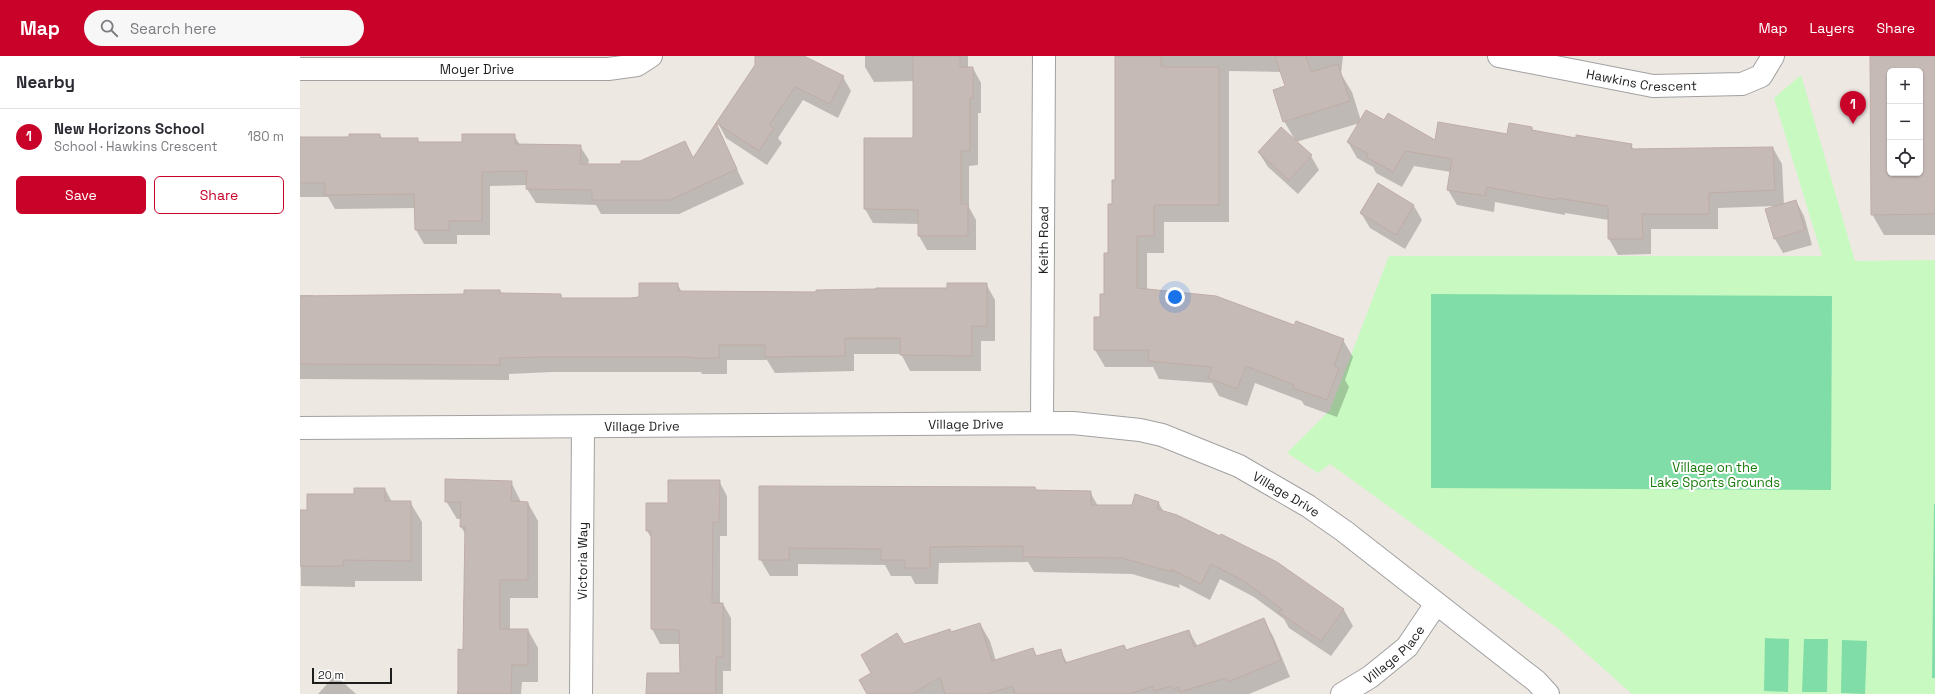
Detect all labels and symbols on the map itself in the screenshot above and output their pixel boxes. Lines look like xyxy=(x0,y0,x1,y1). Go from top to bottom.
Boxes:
street label: Moyer Drive xyxy=(440,61,514,78)
street label: Hawkins Crescent xyxy=(1585,65,1697,95)
pin: 1 xyxy=(1840,91,1866,124)
street label: Keith Road xyxy=(1035,206,1052,274)
your location xyxy=(1165,287,1185,307)
street label: Village Drive xyxy=(928,415,1004,433)
street label: Village Drive xyxy=(604,418,680,435)
park label: Village on the Lake Sports Grounds xyxy=(1650,459,1780,491)
street label: Village Drive xyxy=(1249,468,1323,521)
street label: Victoria Way xyxy=(574,522,591,600)
street label: Village Place xyxy=(1361,622,1428,688)
scale bar xyxy=(312,666,392,685)

